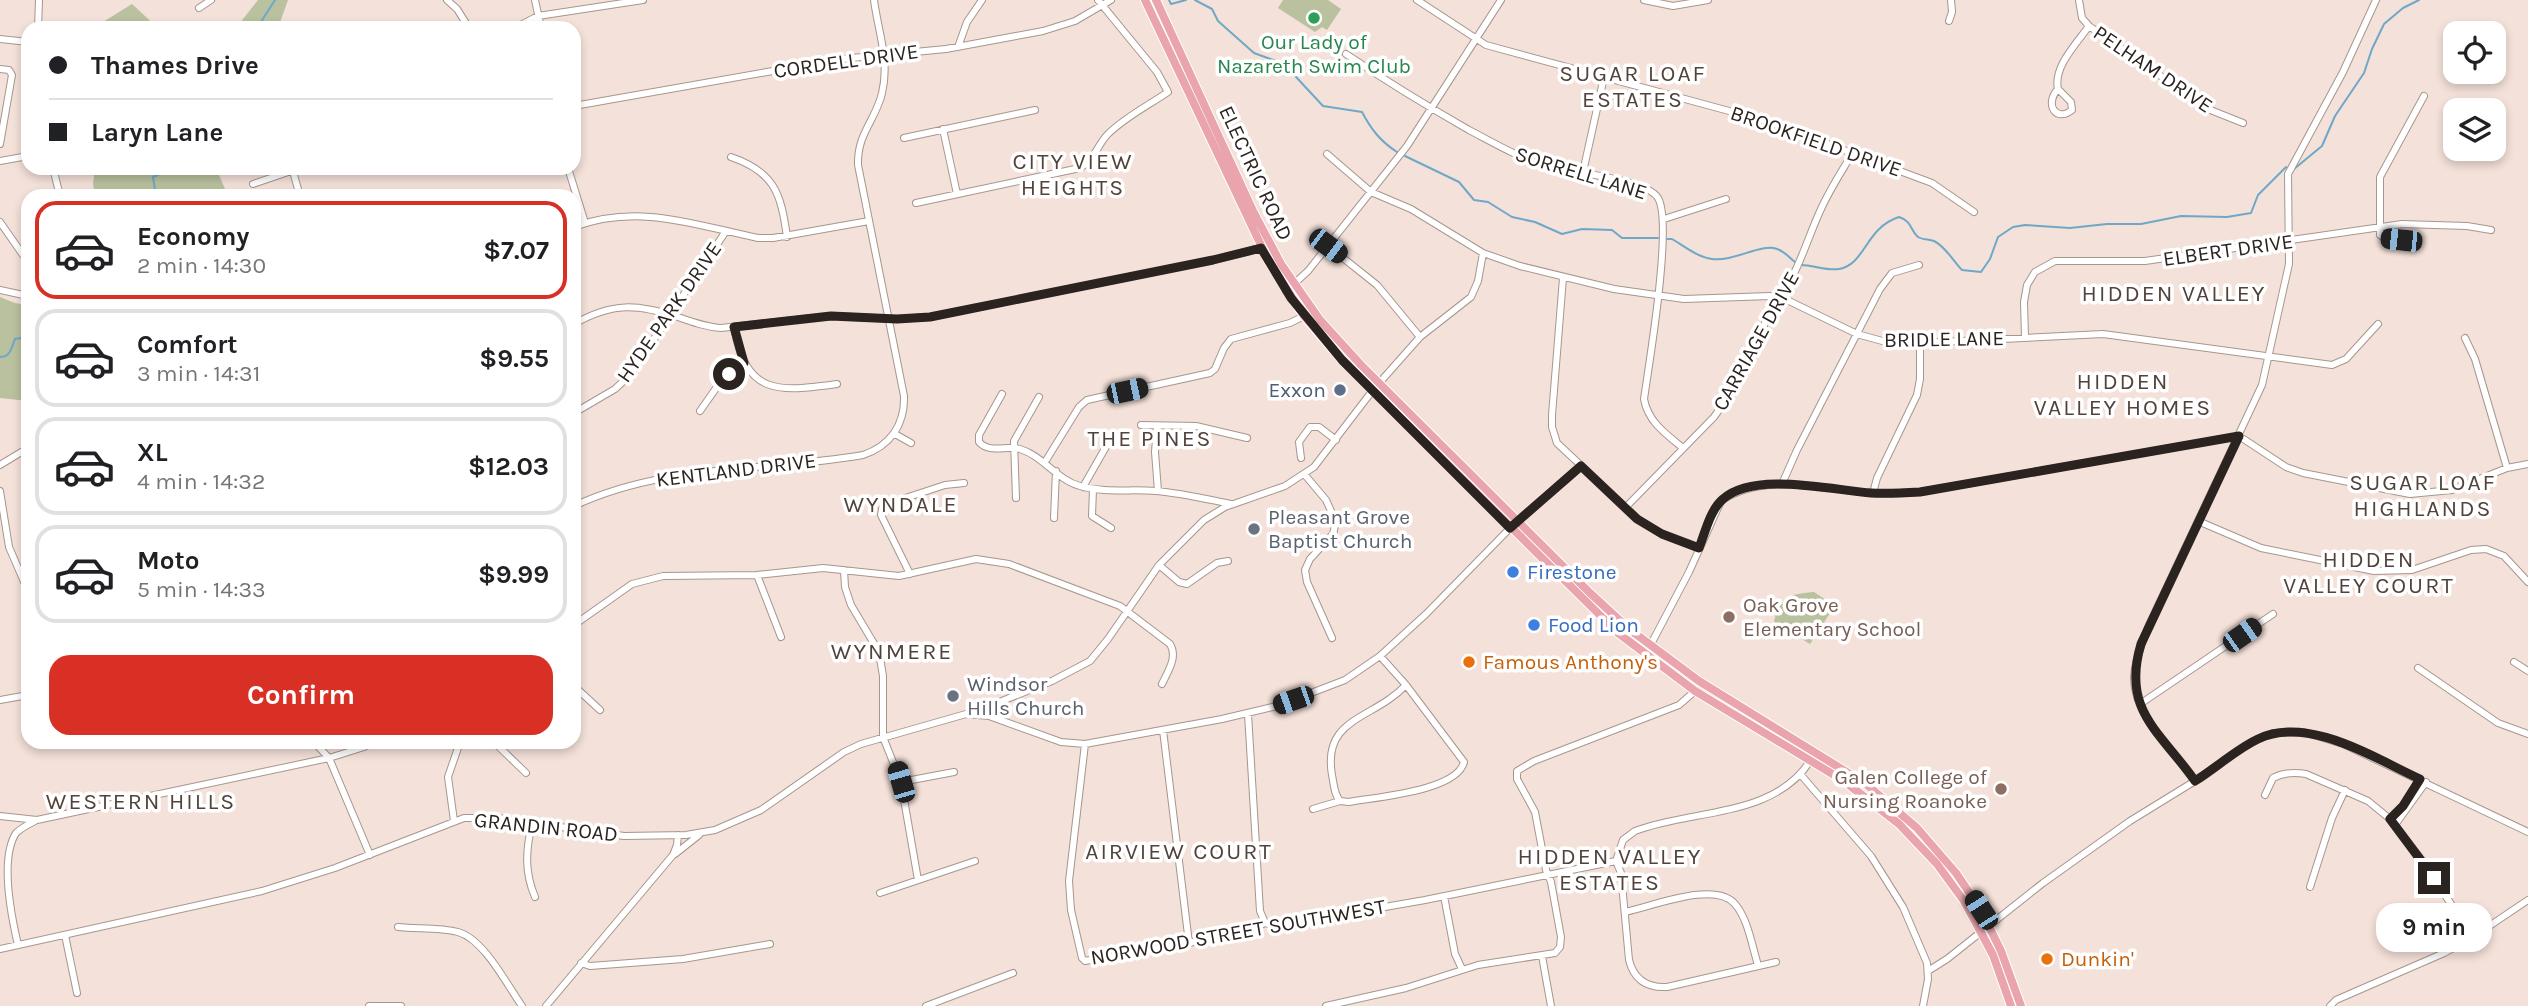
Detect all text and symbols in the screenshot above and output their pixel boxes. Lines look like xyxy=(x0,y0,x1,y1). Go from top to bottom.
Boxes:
marker: Our Lady of Nazareth Swim Club xyxy=(1306,10,1322,26)
street label: PELHAM DRIVE xyxy=(2089,20,2217,118)
map controls xyxy=(2443,21,2506,161)
button: locate xyxy=(2443,21,2506,84)
place label: Our Lady of Nazareth Swim Club xyxy=(1217,30,1411,78)
street label: CORDELL DRIVE xyxy=(772,39,920,83)
text: Thames Drive xyxy=(91,50,259,81)
district label: SUGAR LOAF ESTATES xyxy=(1559,60,1707,113)
button: layers xyxy=(2443,98,2506,161)
street label: BROOKFIELD DRIVE xyxy=(1727,100,1905,182)
street label: ELECTRIC ROAD xyxy=(1214,102,1298,244)
text: Laryn Lane xyxy=(91,117,223,148)
street label: SORRELL LANE xyxy=(1512,142,1650,204)
district label: CITY VIEW HEIGHTS xyxy=(1013,148,1134,201)
icon: car xyxy=(53,219,116,282)
text: Economy xyxy=(137,221,249,252)
car xyxy=(1305,225,1352,267)
car xyxy=(2380,227,2423,253)
street label: ELBERT DRIVE xyxy=(2161,229,2295,271)
text: $7.07 xyxy=(483,235,549,266)
street label: HYDE PARK DRIVE xyxy=(612,237,726,387)
text: 2 min · 14:30 xyxy=(137,252,266,279)
street label: CARRIAGE DRIVE xyxy=(1708,267,1804,415)
district label: HIDDEN VALLEY xyxy=(2082,280,2266,307)
street label: BRIDLE LANE xyxy=(1884,326,2004,352)
icon: car xyxy=(53,327,116,390)
text: Comfort xyxy=(137,329,238,360)
text: $9.55 xyxy=(479,343,549,374)
route start xyxy=(713,358,745,390)
text: 3 min · 14:31 xyxy=(137,360,260,387)
district label: HIDDEN VALLEY HOMES xyxy=(2034,368,2212,421)
car xyxy=(1105,376,1150,406)
place label: Exxon xyxy=(1269,378,1326,402)
marker: Exxon xyxy=(1332,382,1348,398)
district label: THE PINES xyxy=(1087,425,1213,452)
icon: car xyxy=(53,435,116,498)
text: XL xyxy=(137,437,168,468)
street label: KENTLAND DRIVE xyxy=(655,448,817,492)
text: $12.03 xyxy=(468,451,549,482)
text: 4 min · 14:32 xyxy=(137,468,265,495)
district label: SUGAR LOAF HIGHLANDS xyxy=(2349,469,2497,522)
district label: WYNDALE xyxy=(844,491,958,518)
place label: Pleasant Grove Baptist Church xyxy=(1268,505,1412,553)
marker: Pleasant Grove Baptist Church xyxy=(1246,521,1262,537)
icon: car xyxy=(53,543,116,606)
text: Moto xyxy=(137,545,199,576)
district label: HIDDEN VALLEY COURT xyxy=(2283,546,2455,599)
text: $9.99 xyxy=(478,559,549,590)
place label: Firestone xyxy=(1527,560,1617,584)
marker: Firestone xyxy=(1505,564,1521,580)
text: 5 min · 14:33 xyxy=(137,576,266,603)
place label: Oak Grove Elementary School xyxy=(1743,593,1921,641)
marker: Oak Grove Elementary School xyxy=(1721,609,1737,625)
place label: Food Lion xyxy=(1548,613,1639,637)
car xyxy=(2219,614,2266,656)
marker: Food Lion xyxy=(1526,617,1542,633)
district label: WYNMERE xyxy=(831,638,953,665)
place label: Famous Anthony's xyxy=(1483,650,1658,674)
marker: Famous Anthony's xyxy=(1461,654,1477,670)
button: Confirm xyxy=(49,655,553,735)
place label: Windsor Hills Church xyxy=(967,672,1084,720)
car xyxy=(1270,683,1317,717)
marker: Windsor Hills Church xyxy=(945,688,961,704)
car xyxy=(886,759,917,805)
place label: Galen College of Nursing Roanoke xyxy=(1823,765,1988,813)
marker: Galen College of Nursing Roanoke xyxy=(1993,781,2009,797)
district label: WESTERN HILLS xyxy=(46,788,236,815)
street label: GRANDIN ROAD xyxy=(473,808,619,846)
district label: AIRVIEW COURT xyxy=(1085,838,1273,865)
district label: HIDDEN VALLEY ESTATES xyxy=(1518,843,1702,896)
route end xyxy=(2418,862,2450,894)
car xyxy=(1961,887,2002,933)
street label: NORWOOD STREET SOUTHWEST xyxy=(1089,894,1388,970)
callout: 9 min xyxy=(2376,903,2492,952)
text: 9 min xyxy=(2402,914,2466,941)
place label: Dunkin' xyxy=(2061,947,2134,971)
marker: Dunkin' xyxy=(2039,951,2055,967)

